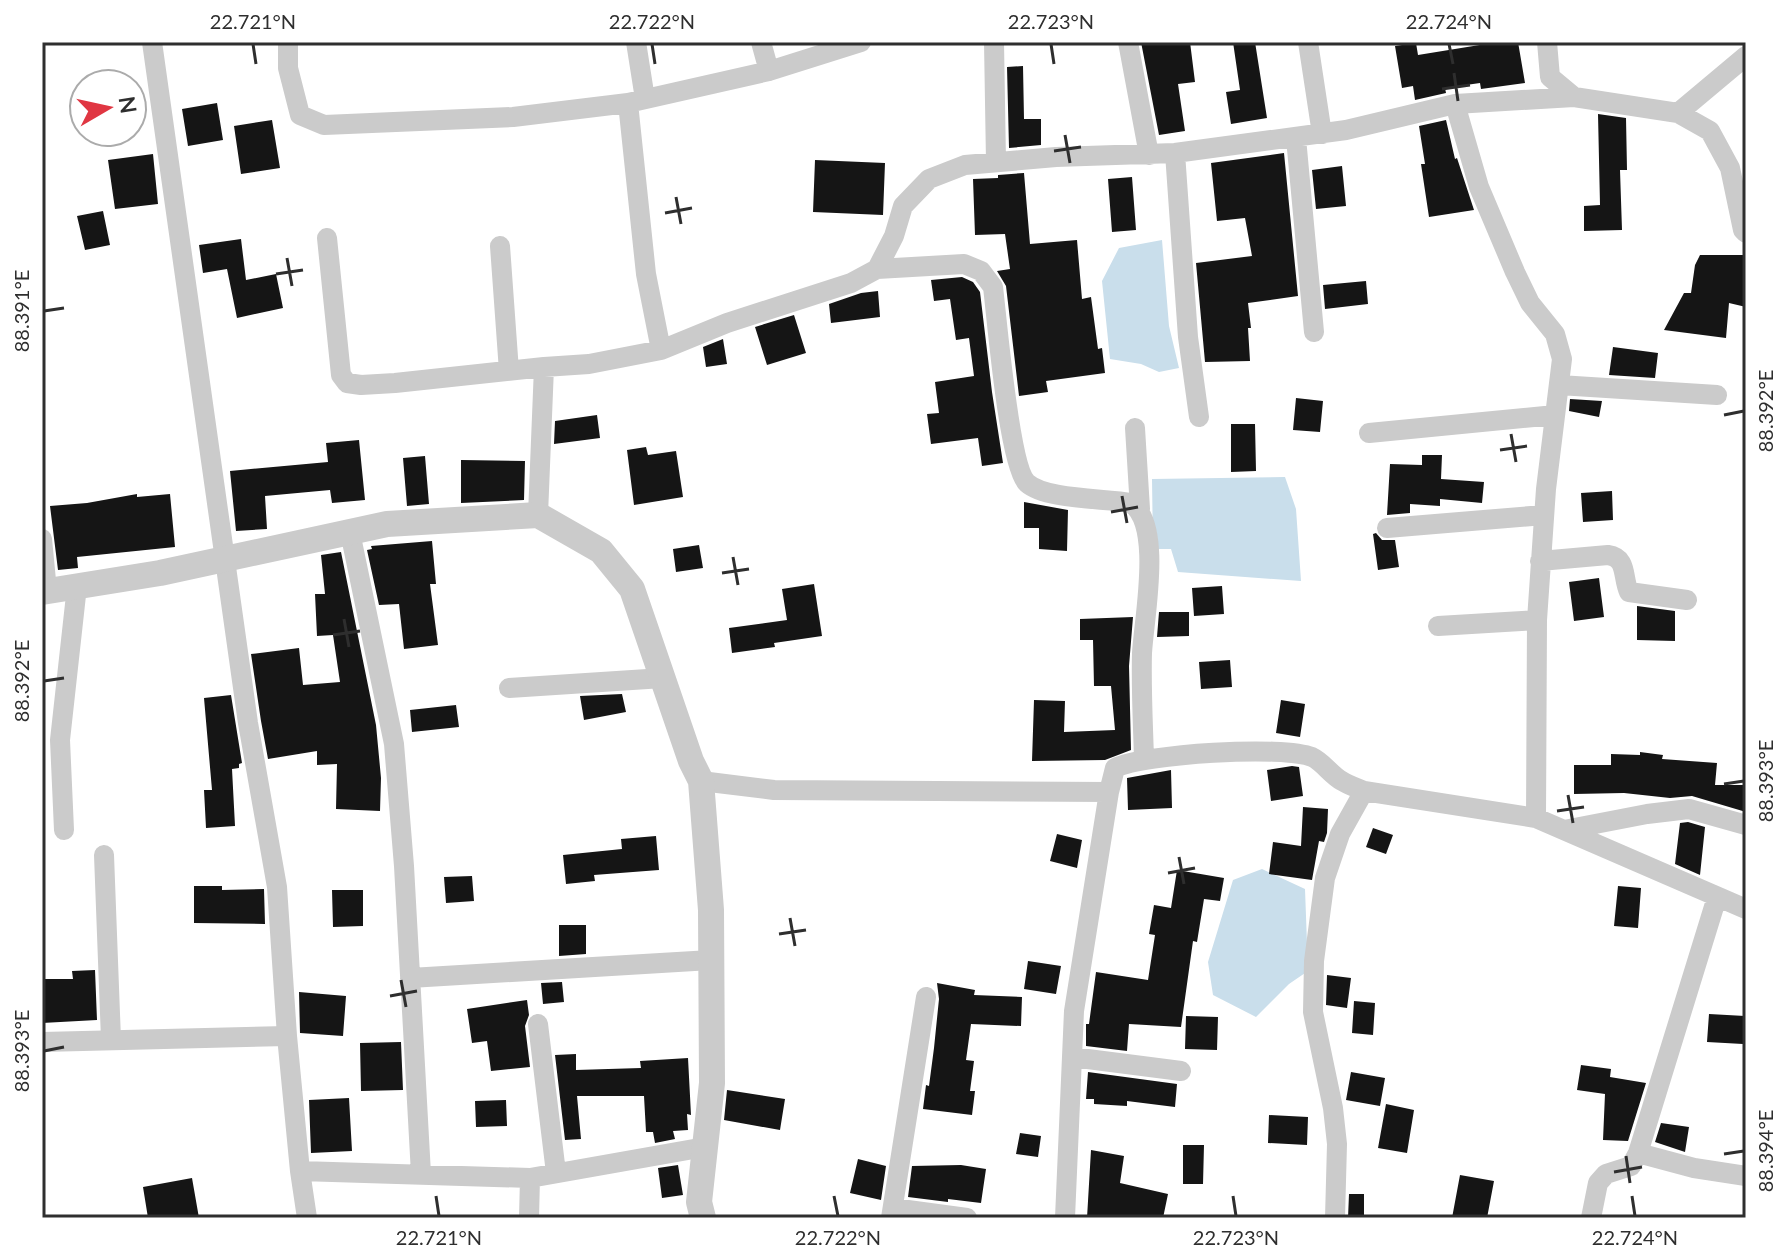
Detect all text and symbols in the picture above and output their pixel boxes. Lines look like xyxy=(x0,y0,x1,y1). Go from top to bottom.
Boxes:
text: 22.721°N xyxy=(210,9,296,33)
text: 22.722°N xyxy=(609,9,695,33)
text: 22.723°N xyxy=(1008,9,1094,33)
text: 22.724°N xyxy=(1406,9,1492,33)
north arrow xyxy=(68,68,148,148)
text: N xyxy=(114,94,143,115)
text: 88.391°E xyxy=(9,270,33,352)
text: 88.392°E xyxy=(1753,370,1777,452)
text: 88.392°E xyxy=(9,640,33,722)
text: 88.393°E xyxy=(1753,740,1777,822)
text: 88.393°E xyxy=(9,1010,33,1092)
text: 88.394°E xyxy=(1753,1110,1777,1192)
text: 22.721°N xyxy=(396,1225,482,1249)
text: 22.722°N xyxy=(795,1225,881,1249)
text: 22.723°N xyxy=(1193,1225,1279,1249)
text: 22.724°N xyxy=(1592,1225,1678,1249)

